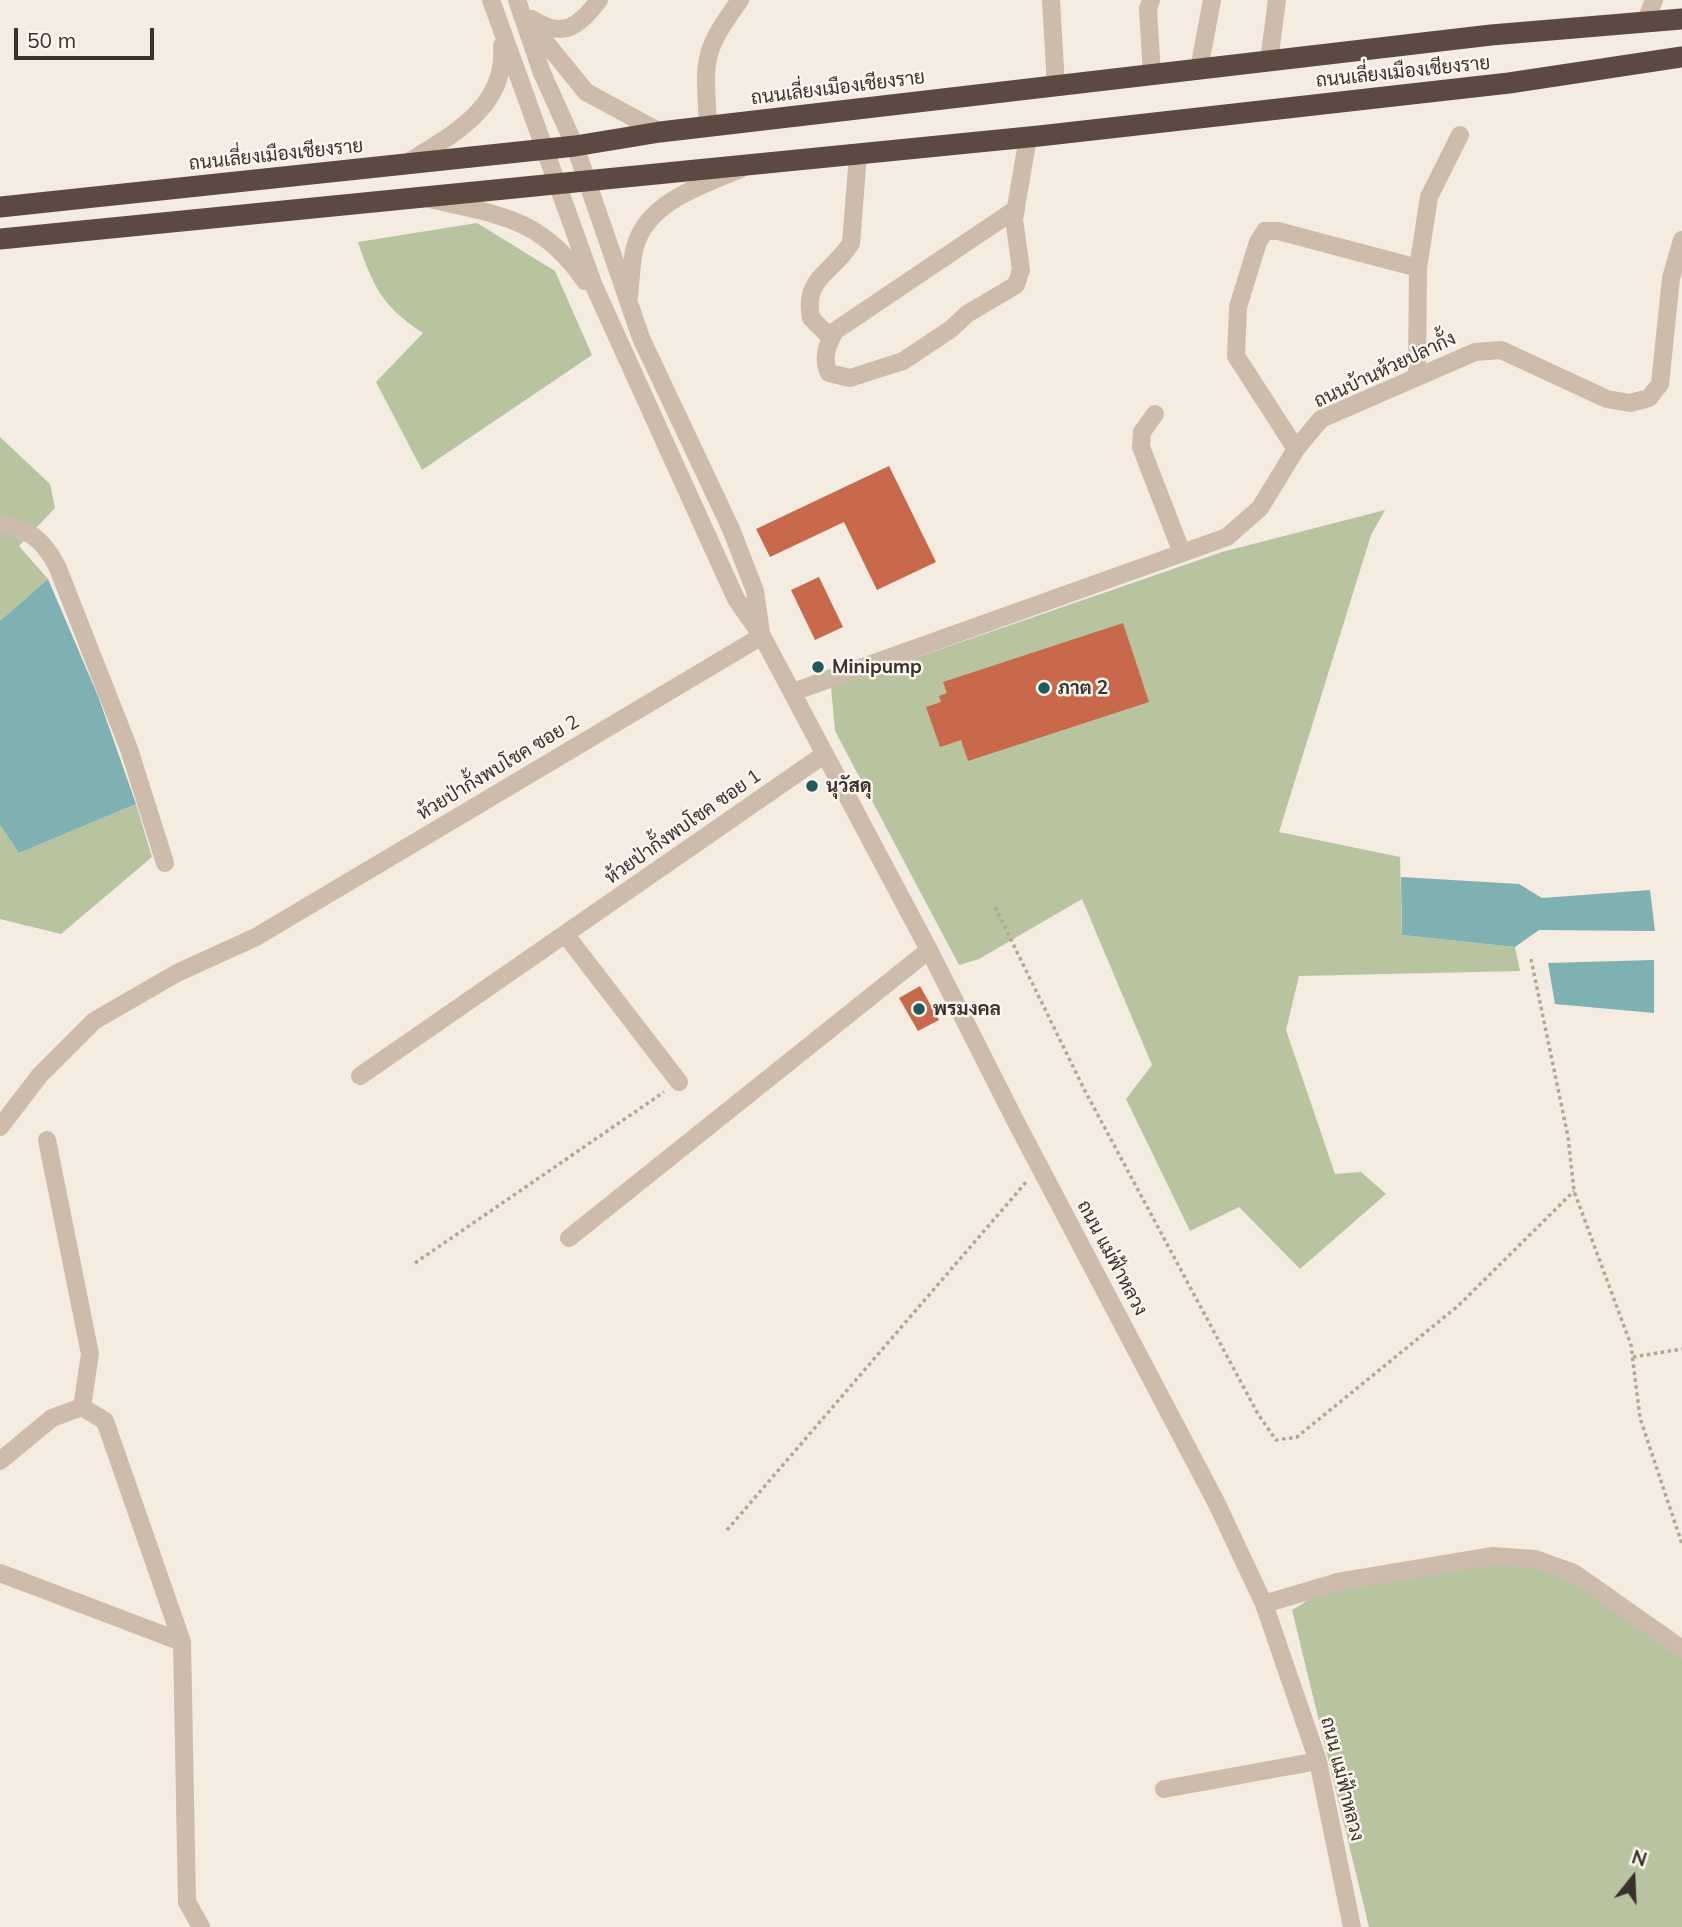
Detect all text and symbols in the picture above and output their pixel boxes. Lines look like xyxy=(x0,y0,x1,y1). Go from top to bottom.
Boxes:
scale bar xyxy=(18,14,158,58)
text: 50 m xyxy=(27,27,76,53)
street label: ถนนเลี่ยงเมืองเชียงราย xyxy=(1315,52,1491,92)
street label: ถนนเลี่ยงเมืองเชียงราย xyxy=(750,66,926,110)
street label: ถนนเลี่ยงเมืองเชียงราย xyxy=(188,135,364,175)
street label: ถนนบ้านห้วยปลากั้ง xyxy=(1311,327,1459,413)
place label: Minipump xyxy=(832,656,922,678)
marker: Minipump xyxy=(810,659,826,675)
place label: ภาต 2 xyxy=(1058,677,1108,699)
marker: ภาต 2 xyxy=(1036,680,1052,696)
street label: ห้วยป่ากั้งพบโชค ซอย 2 xyxy=(413,711,583,825)
street label: ห้วยป่ากั้งพบโชค ซอย 1 xyxy=(601,765,765,889)
place label: นุวัสดุ xyxy=(826,775,872,797)
marker: นุวัสดุ xyxy=(804,778,820,794)
place label: พรมงคล xyxy=(933,998,1001,1020)
marker: พรมงคล xyxy=(911,1001,927,1017)
street label: ถนน แม่ฟ้าหลวง xyxy=(1072,1196,1152,1320)
street label: ถนน แม่ฟ้าหลวง xyxy=(1316,1715,1368,1843)
north arrow xyxy=(1598,1843,1668,1913)
text: N xyxy=(1629,1844,1650,1872)

